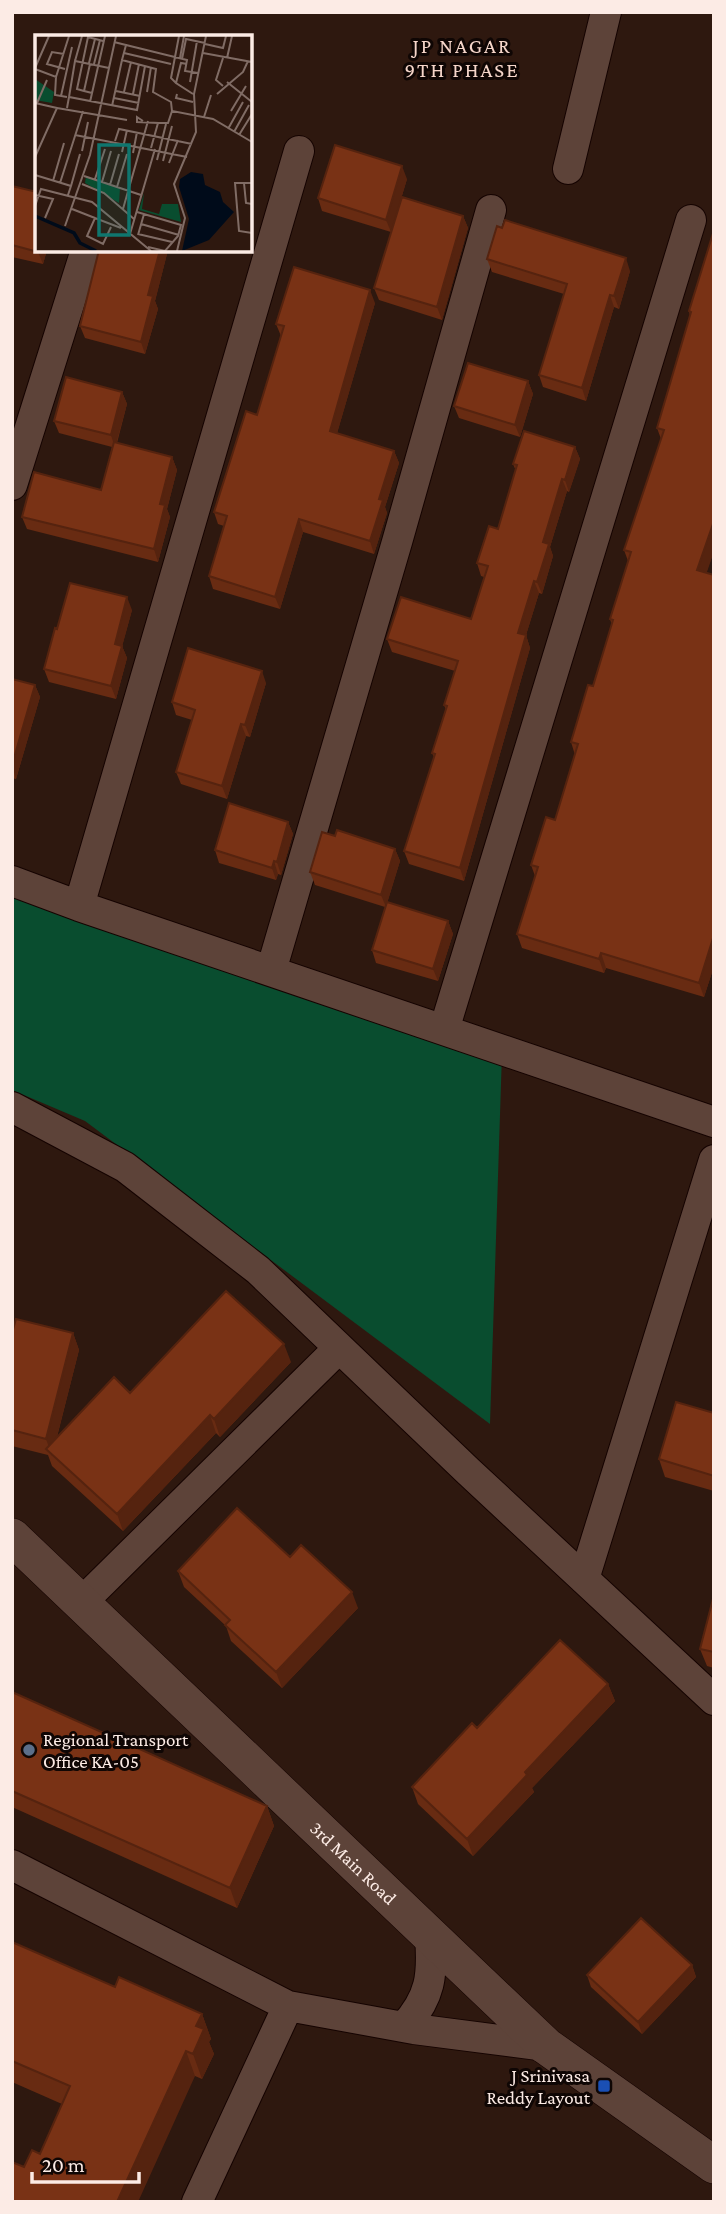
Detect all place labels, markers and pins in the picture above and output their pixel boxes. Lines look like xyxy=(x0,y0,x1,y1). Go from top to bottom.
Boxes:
place label: Regional Transport Office KA-05 xyxy=(43,1729,189,1772)
marker: Regional Transport Office KA-05 xyxy=(21,1742,37,1758)
place label: J Srinivasa Reddy Layout xyxy=(486,2065,591,2108)
marker: J Srinivasa Reddy Layout xyxy=(596,2078,612,2094)

